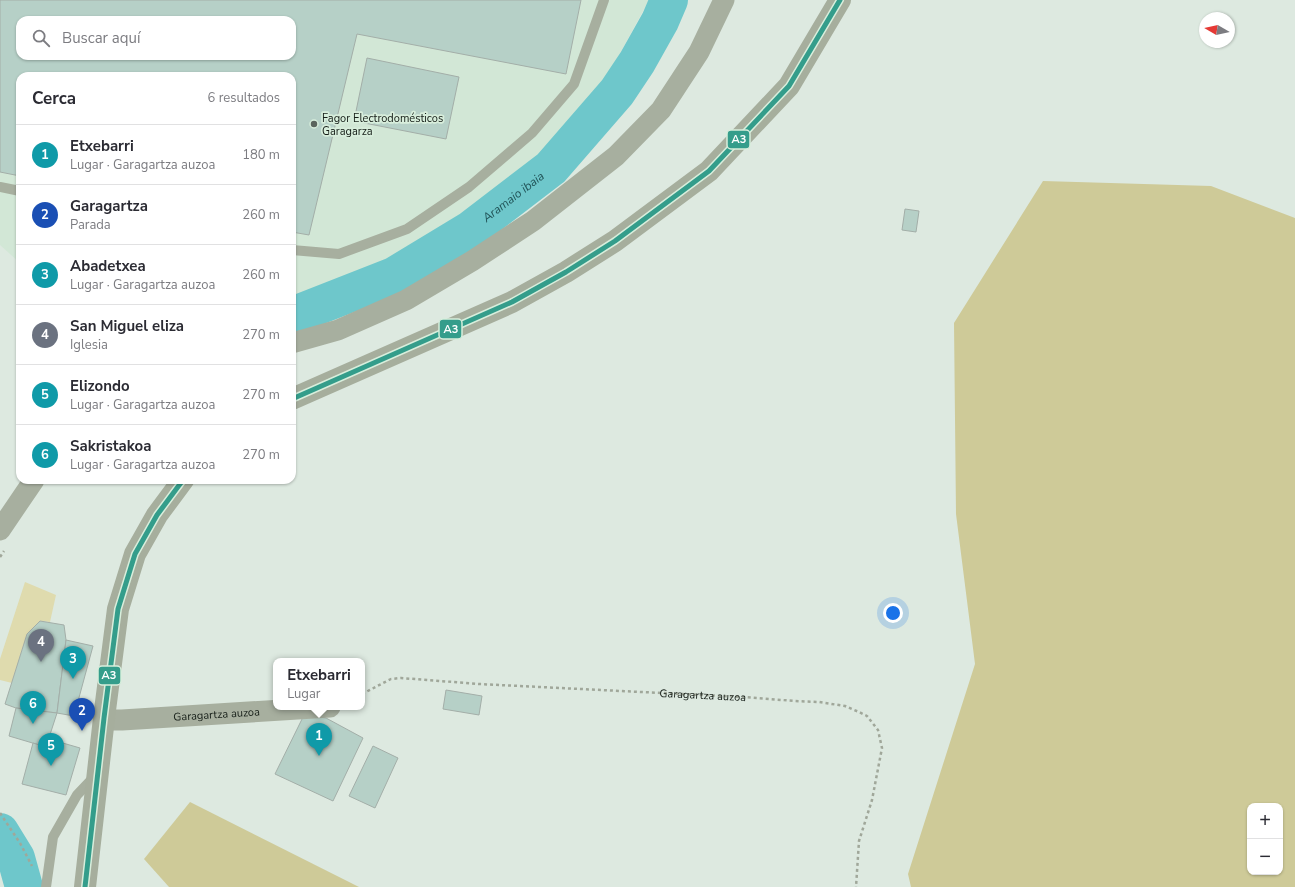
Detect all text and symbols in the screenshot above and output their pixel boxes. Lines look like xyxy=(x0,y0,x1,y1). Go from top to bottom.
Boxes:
north arrow xyxy=(1199,12,1235,48)
search box xyxy=(16,16,296,60)
icon: search xyxy=(30,27,52,49)
text: Buscar aquí xyxy=(62,28,140,48)
text: Cerca xyxy=(32,87,76,110)
text: 6 resultados xyxy=(208,89,280,107)
place label: Fagor Electrodomésticos Garagarza xyxy=(322,111,443,139)
marker: Fagor Electrodomésticos Garagarza xyxy=(309,119,319,129)
line badge: A3 xyxy=(727,130,750,149)
text: A3 xyxy=(732,132,746,147)
text: Etxebarri xyxy=(70,136,134,156)
text: 1 xyxy=(41,146,49,164)
text: 180 m xyxy=(242,146,280,164)
text: Lugar · Garagartza auzoa xyxy=(70,156,215,174)
water label: Aramaio ibaia xyxy=(478,168,548,226)
text: Garagartza xyxy=(70,196,148,216)
text: 2 xyxy=(41,206,49,224)
text: 260 m xyxy=(242,206,280,224)
text: Parada xyxy=(70,216,111,234)
text: Abadetxea xyxy=(70,256,146,276)
text: 3 xyxy=(41,266,49,284)
text: 260 m xyxy=(242,266,280,284)
text: Lugar · Garagartza auzoa xyxy=(70,276,215,294)
text: San Miguel eliza xyxy=(70,316,184,336)
line badge: A3 xyxy=(439,319,462,339)
text: A3 xyxy=(444,322,458,337)
text: 4 xyxy=(41,326,49,344)
text: 270 m xyxy=(242,326,280,344)
text: Iglesia xyxy=(70,336,108,354)
text: Elizondo xyxy=(70,376,130,396)
text: 5 xyxy=(41,386,49,404)
text: 270 m xyxy=(242,386,280,404)
text: Lugar · Garagartza auzoa xyxy=(70,396,215,414)
text: Sakristakoa xyxy=(70,436,151,456)
text: 6 xyxy=(41,446,49,464)
text: 270 m xyxy=(242,446,280,464)
text: Lugar · Garagartza auzoa xyxy=(70,456,215,474)
your location xyxy=(883,603,903,623)
pin: 4 xyxy=(28,629,54,662)
pin: 3 xyxy=(60,646,86,679)
popup xyxy=(273,658,365,710)
text: Etxebarri xyxy=(287,665,351,685)
line badge: A3 xyxy=(98,666,121,685)
text: A3 xyxy=(102,668,116,683)
text: Lugar xyxy=(287,685,321,703)
street label: Garagartza auzoa xyxy=(659,685,747,705)
pin: 6 xyxy=(20,691,46,724)
pin: 2 xyxy=(69,698,95,731)
street label: Garagartza auzoa xyxy=(173,704,260,724)
pin: 1 xyxy=(306,723,332,756)
pin: 5 xyxy=(38,733,64,766)
map controls xyxy=(1247,803,1283,875)
button: + xyxy=(1247,803,1283,839)
button: − xyxy=(1247,839,1283,875)

